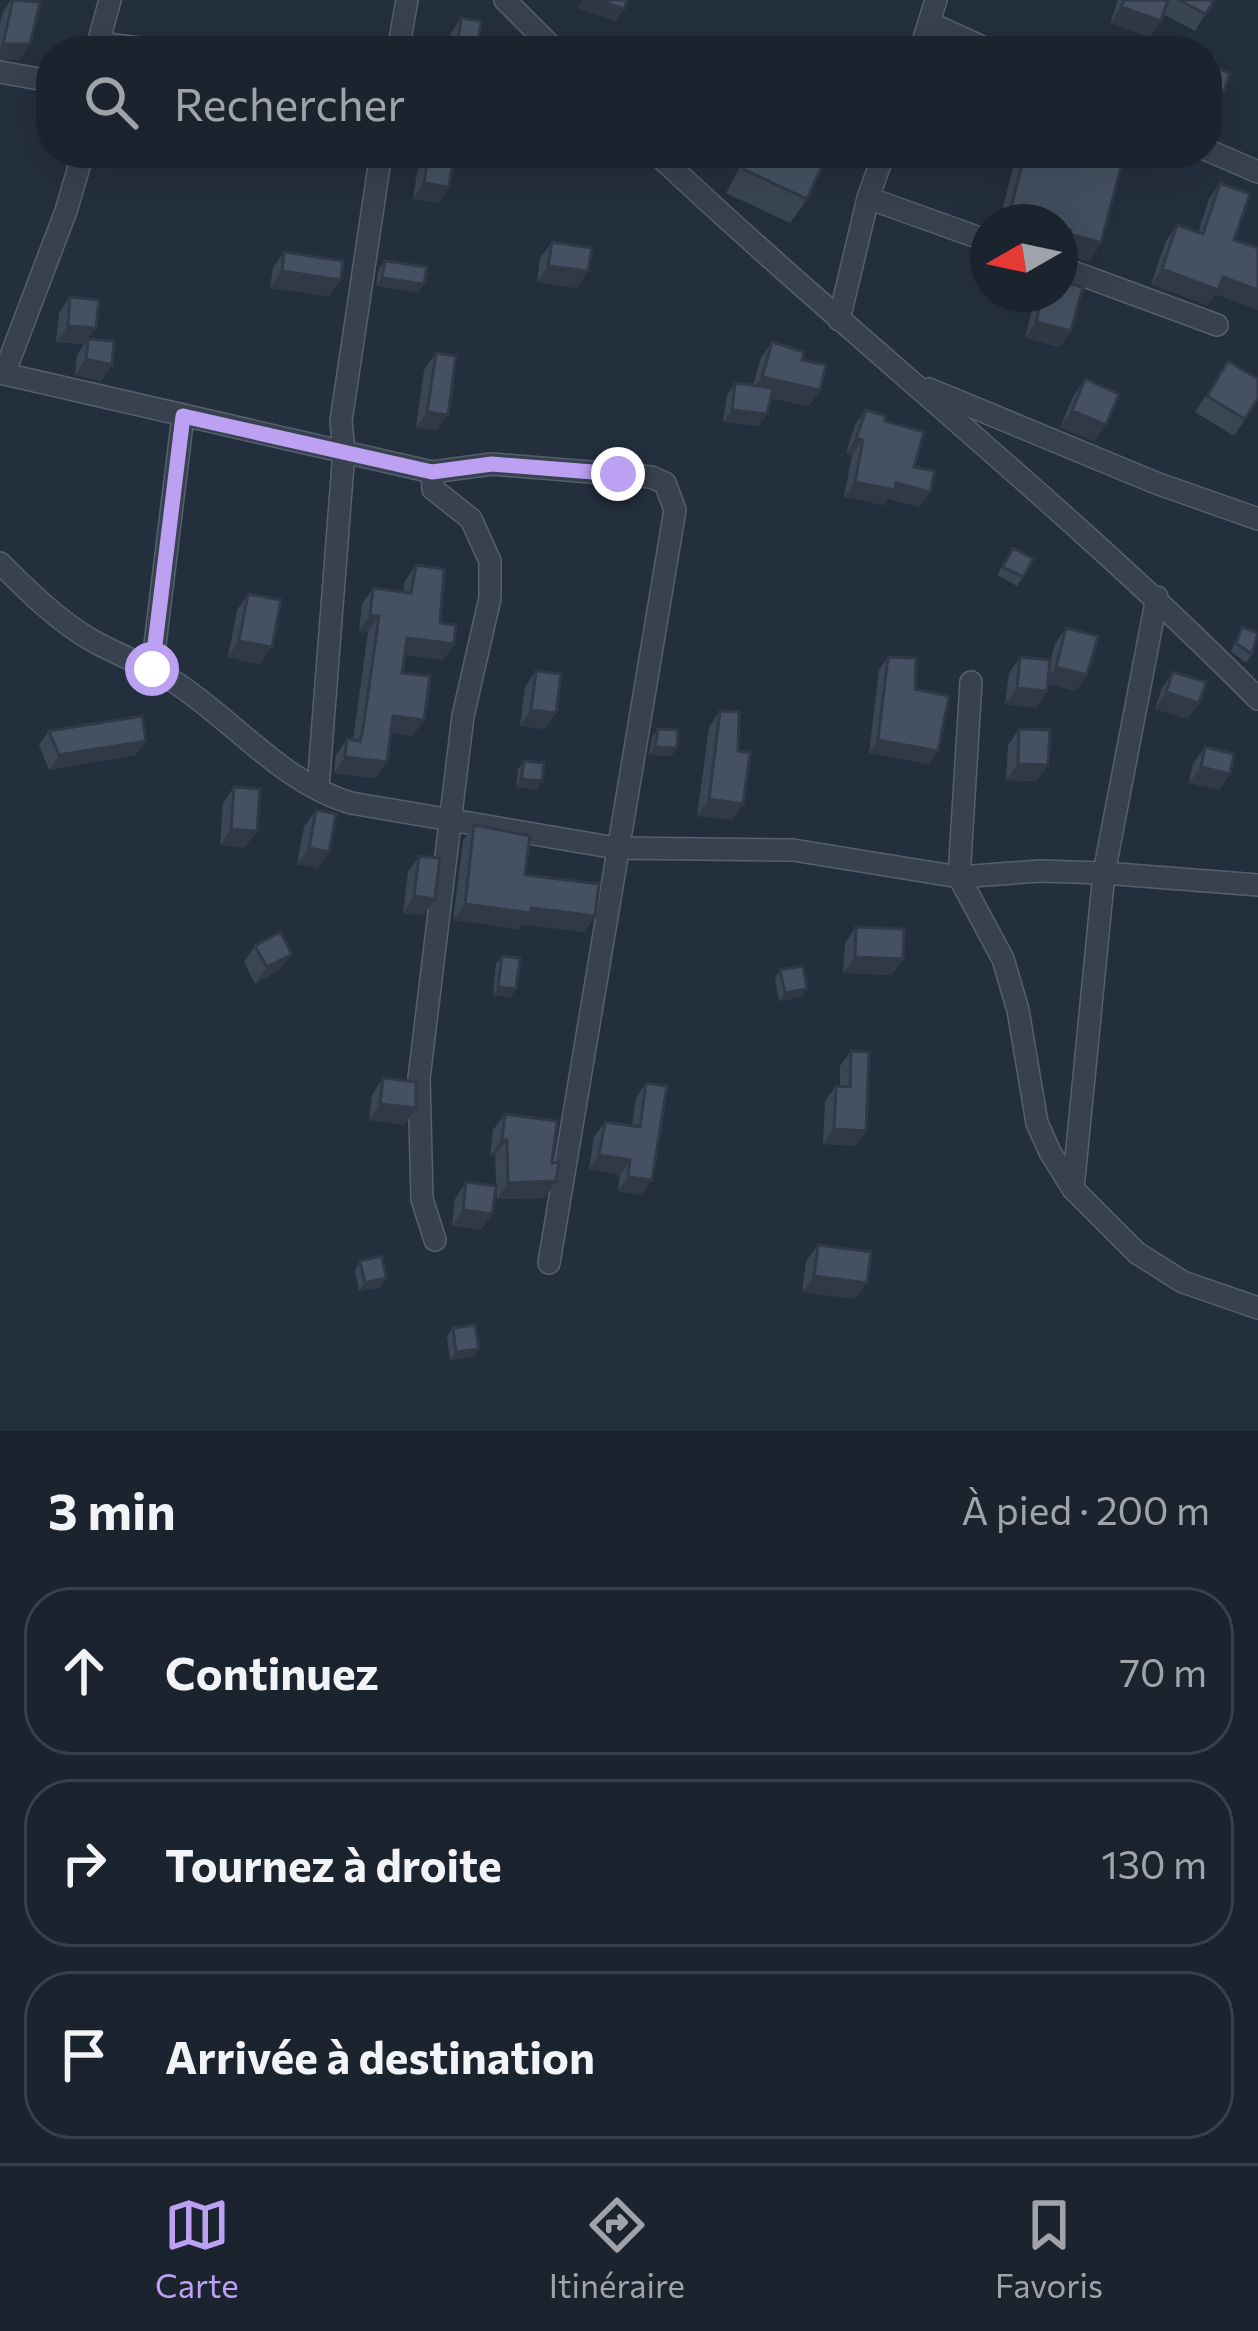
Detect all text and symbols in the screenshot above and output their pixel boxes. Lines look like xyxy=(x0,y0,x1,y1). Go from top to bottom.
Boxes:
search box xyxy=(36,36,1222,168)
icon: search xyxy=(78,69,144,135)
text: Rechercher xyxy=(174,75,405,130)
north arrow xyxy=(970,204,1078,312)
route end xyxy=(591,447,645,501)
route start xyxy=(125,642,179,696)
text: 3 min xyxy=(48,1478,176,1541)
text: À pied · 200 m xyxy=(961,1485,1210,1533)
icon: ahead xyxy=(51,1638,117,1704)
text: Continuez xyxy=(165,1644,379,1699)
text: 70 m xyxy=(1120,1647,1207,1695)
icon: right xyxy=(51,1830,117,1896)
text: Tournez à droite xyxy=(165,1836,502,1891)
text: 130 m xyxy=(1101,1839,1207,1887)
icon: arrive xyxy=(51,2022,117,2088)
text: Arrivée à destination xyxy=(165,2028,595,2083)
tab: Carte xyxy=(155,2192,239,2305)
tab: Itinéraire xyxy=(549,2192,685,2305)
tab: Favoris xyxy=(995,2192,1103,2305)

